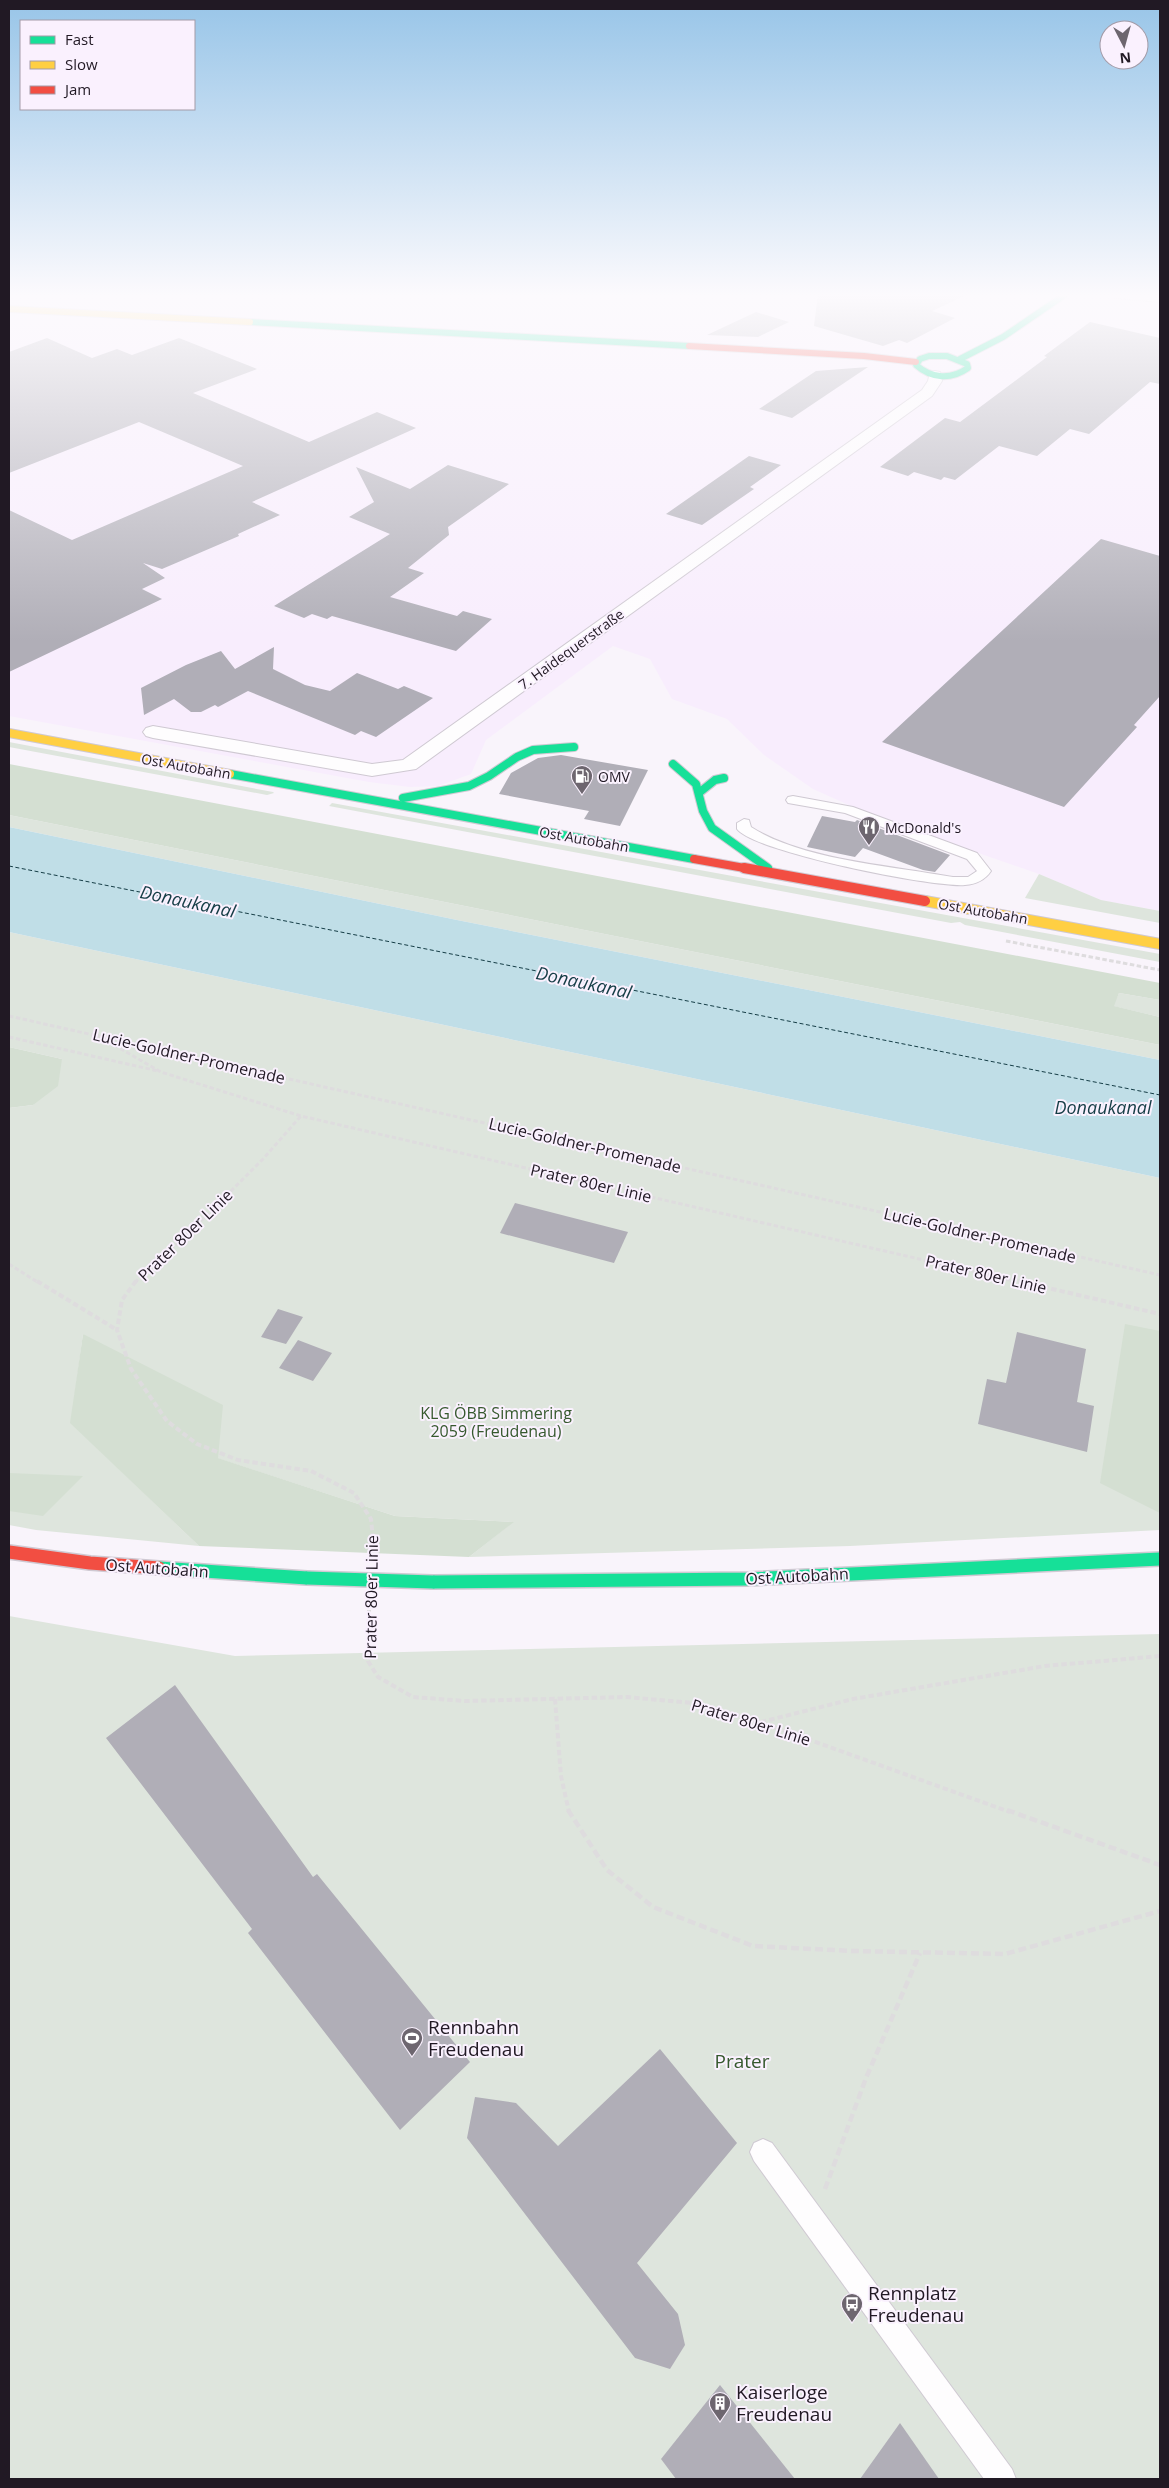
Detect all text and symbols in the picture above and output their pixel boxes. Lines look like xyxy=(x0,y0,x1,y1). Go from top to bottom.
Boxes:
legend xyxy=(20,20,195,110)
north arrow xyxy=(1099,20,1149,70)
text: Fast xyxy=(65,29,94,49)
text: N xyxy=(1119,48,1132,68)
text: Slow xyxy=(65,54,98,74)
text: Jam xyxy=(63,79,91,99)
street label: 7. Haidequerstraße xyxy=(515,604,628,694)
street label: Ost Autobahn xyxy=(140,749,232,783)
fuel station icon: OMV xyxy=(570,764,594,795)
place label: OMV xyxy=(598,767,630,786)
restaurant icon: McDonald's xyxy=(857,815,881,846)
place label: McDonald's xyxy=(885,818,961,837)
street label: Ost Autobahn xyxy=(538,822,630,856)
water label: Donaukanal xyxy=(138,879,238,923)
street label: Ost Autobahn xyxy=(937,894,1029,928)
water label: Donaukanal xyxy=(534,960,634,1004)
street label: Lucie-Goldner-Promenade xyxy=(91,1023,287,1089)
water label: Donaukanal xyxy=(1054,1095,1152,1119)
street label: Lucie-Goldner-Promenade xyxy=(487,1112,683,1178)
street label: Prater 80er Linie xyxy=(528,1158,654,1208)
street label: Prater 80er Linie xyxy=(133,1184,237,1286)
street label: Lucie-Goldner-Promenade xyxy=(882,1202,1078,1268)
street label: Prater 80er Linie xyxy=(923,1249,1049,1299)
park label: KLG ÖBB Simmering 2059 (Freudenau) xyxy=(420,1402,572,1442)
street label: Prater 80er Linie xyxy=(359,1535,383,1659)
street label: Ost Autobahn xyxy=(105,1553,209,1583)
street label: Ost Autobahn xyxy=(745,1562,849,1590)
street label: Prater 80er Linie xyxy=(689,1693,813,1751)
place label: Rennbahn Freudenau xyxy=(428,2014,524,2062)
sports icon: Rennbahn Freudenau xyxy=(400,2026,424,2057)
park label: Prater xyxy=(715,2048,770,2074)
place label: Rennplatz Freudenau xyxy=(868,2280,964,2328)
bus stop icon: Rennplatz Freudenau xyxy=(840,2292,864,2323)
place label: Kaiserloge Freudenau xyxy=(736,2379,832,2427)
building icon: Kaiserloge Freudenau xyxy=(708,2391,732,2422)

